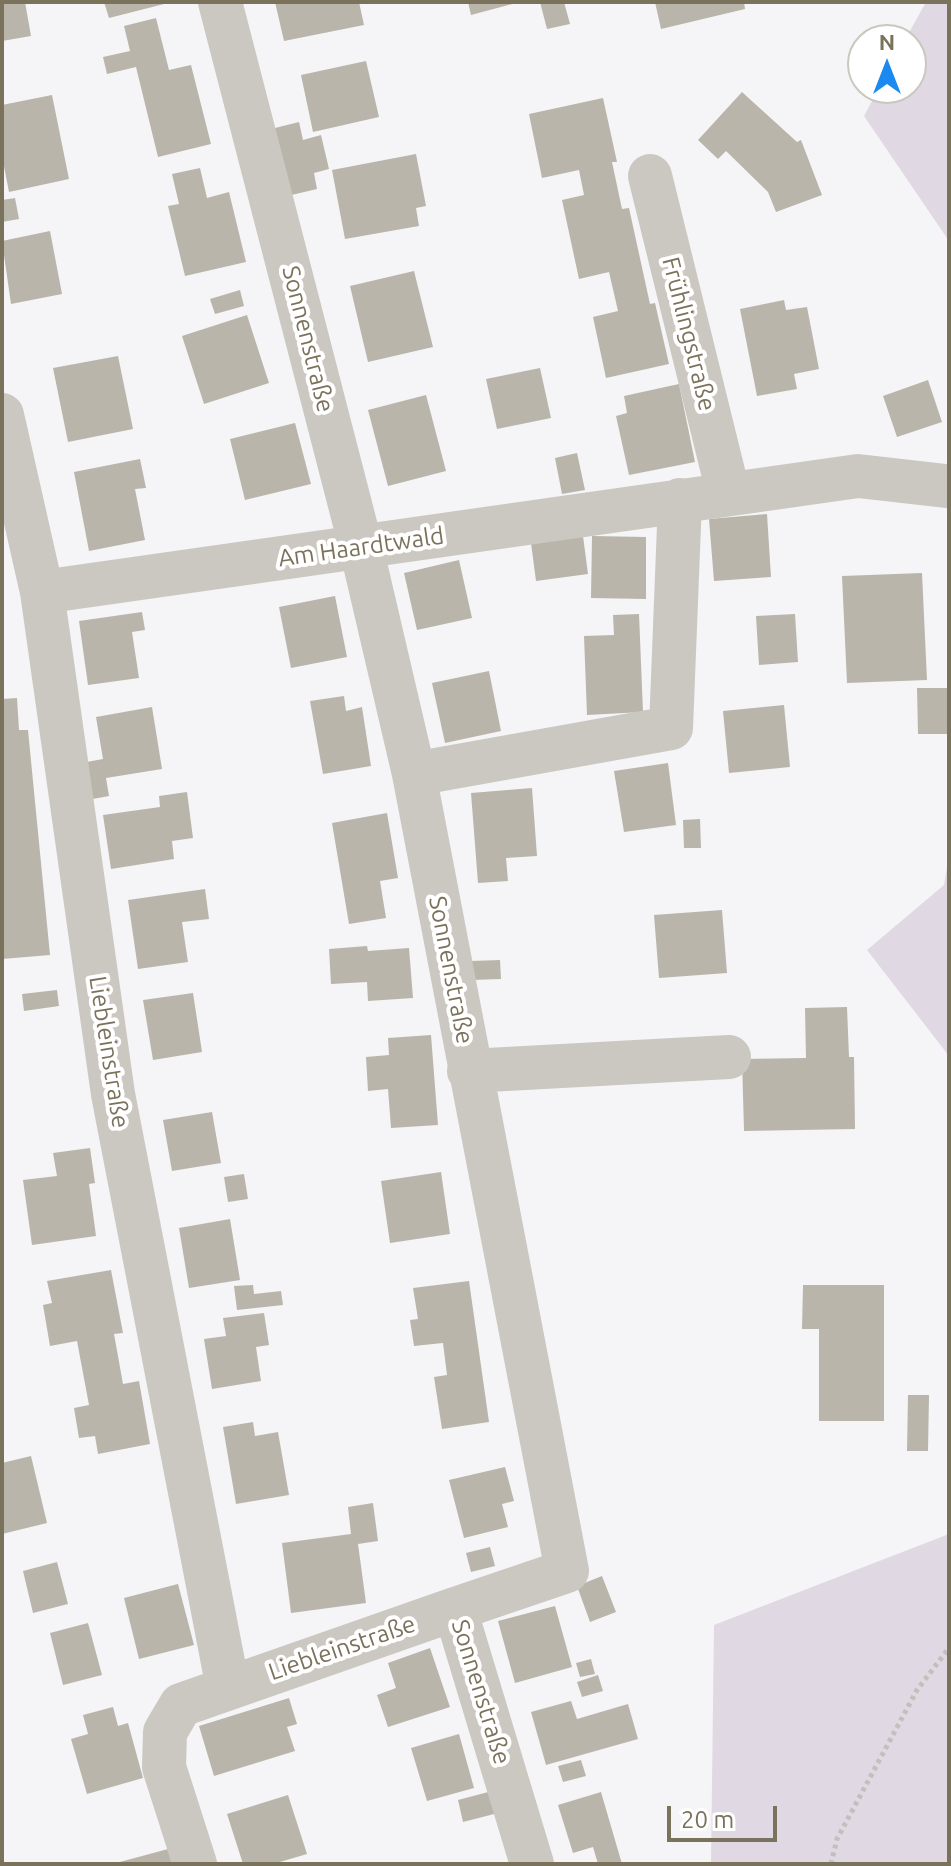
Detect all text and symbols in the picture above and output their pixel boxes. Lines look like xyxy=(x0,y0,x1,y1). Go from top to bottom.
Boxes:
north arrow xyxy=(847,24,927,104)
text: N xyxy=(879,29,895,54)
street label: Frühlingstraße xyxy=(656,254,722,414)
street label: Sonnenstraße xyxy=(276,263,340,415)
street label: Am Haardtwald xyxy=(276,521,446,573)
street label: Sonnenstraße xyxy=(423,894,479,1046)
street label: Liebleinstraße xyxy=(83,974,135,1130)
street label: Liebleinstraße xyxy=(265,1609,419,1687)
street label: Sonnenstraße xyxy=(445,1616,517,1768)
scale bar xyxy=(671,1790,781,1840)
text: 20 m xyxy=(681,1806,734,1833)

